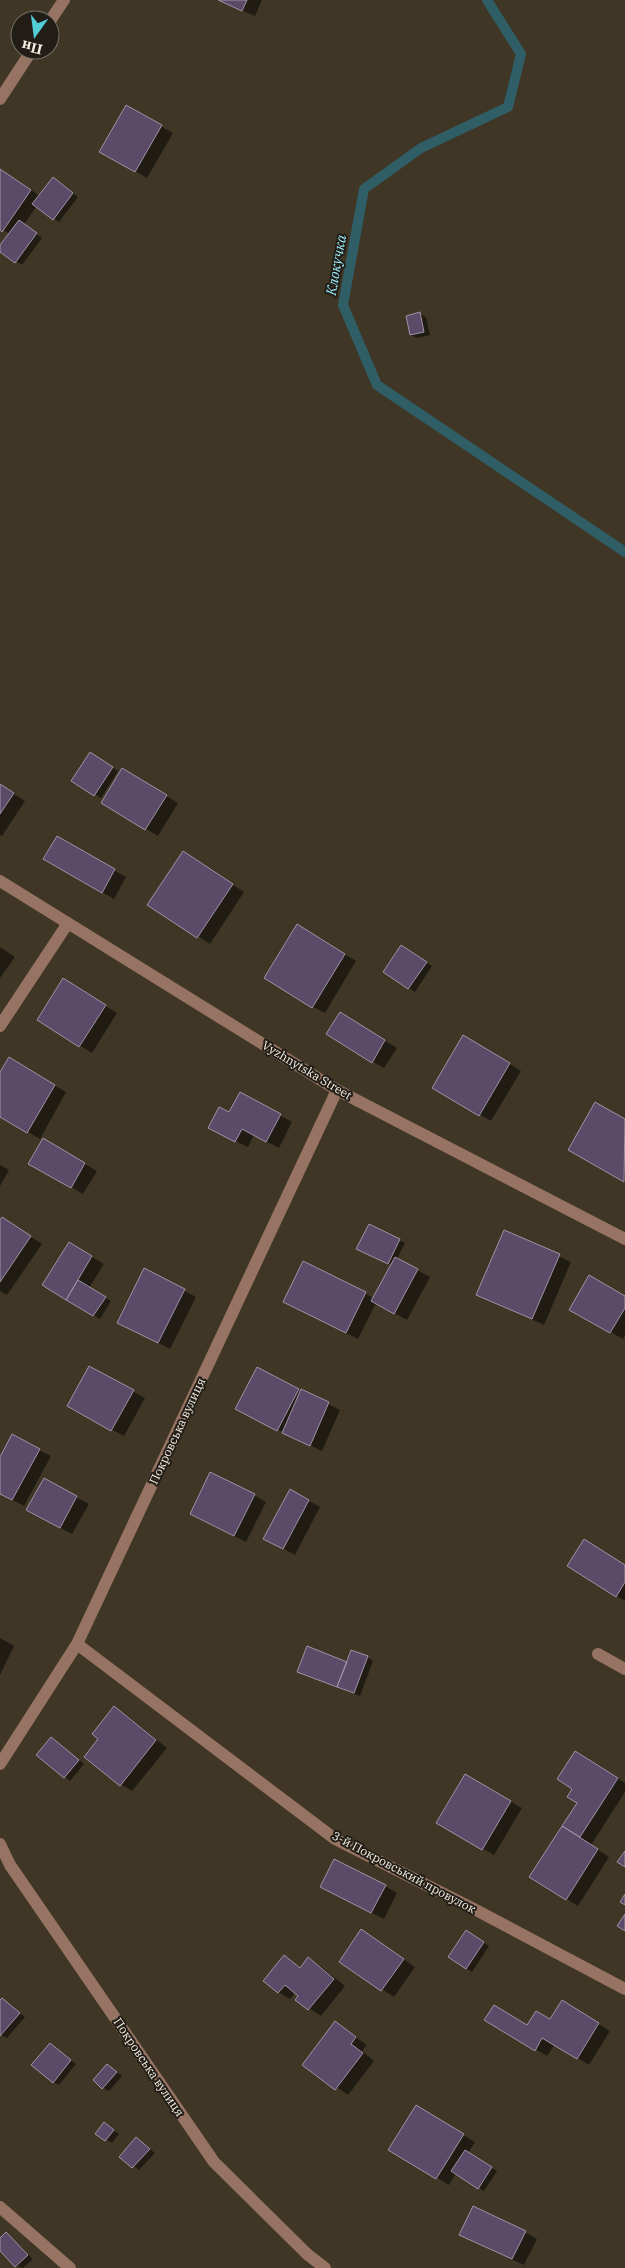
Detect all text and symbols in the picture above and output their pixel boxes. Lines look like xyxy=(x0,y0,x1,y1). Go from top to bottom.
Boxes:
north arrow xyxy=(10,10,60,60)
text: Пн xyxy=(20,36,44,59)
water label: Клокучка xyxy=(322,233,350,298)
street label: Vyzhnytska Street xyxy=(259,1037,355,1103)
street label: Покровська вулиця xyxy=(146,1375,208,1487)
street label: 3-й Покровський провулок xyxy=(330,1828,478,1916)
street label: Покровська вулиця xyxy=(110,2015,188,2119)

